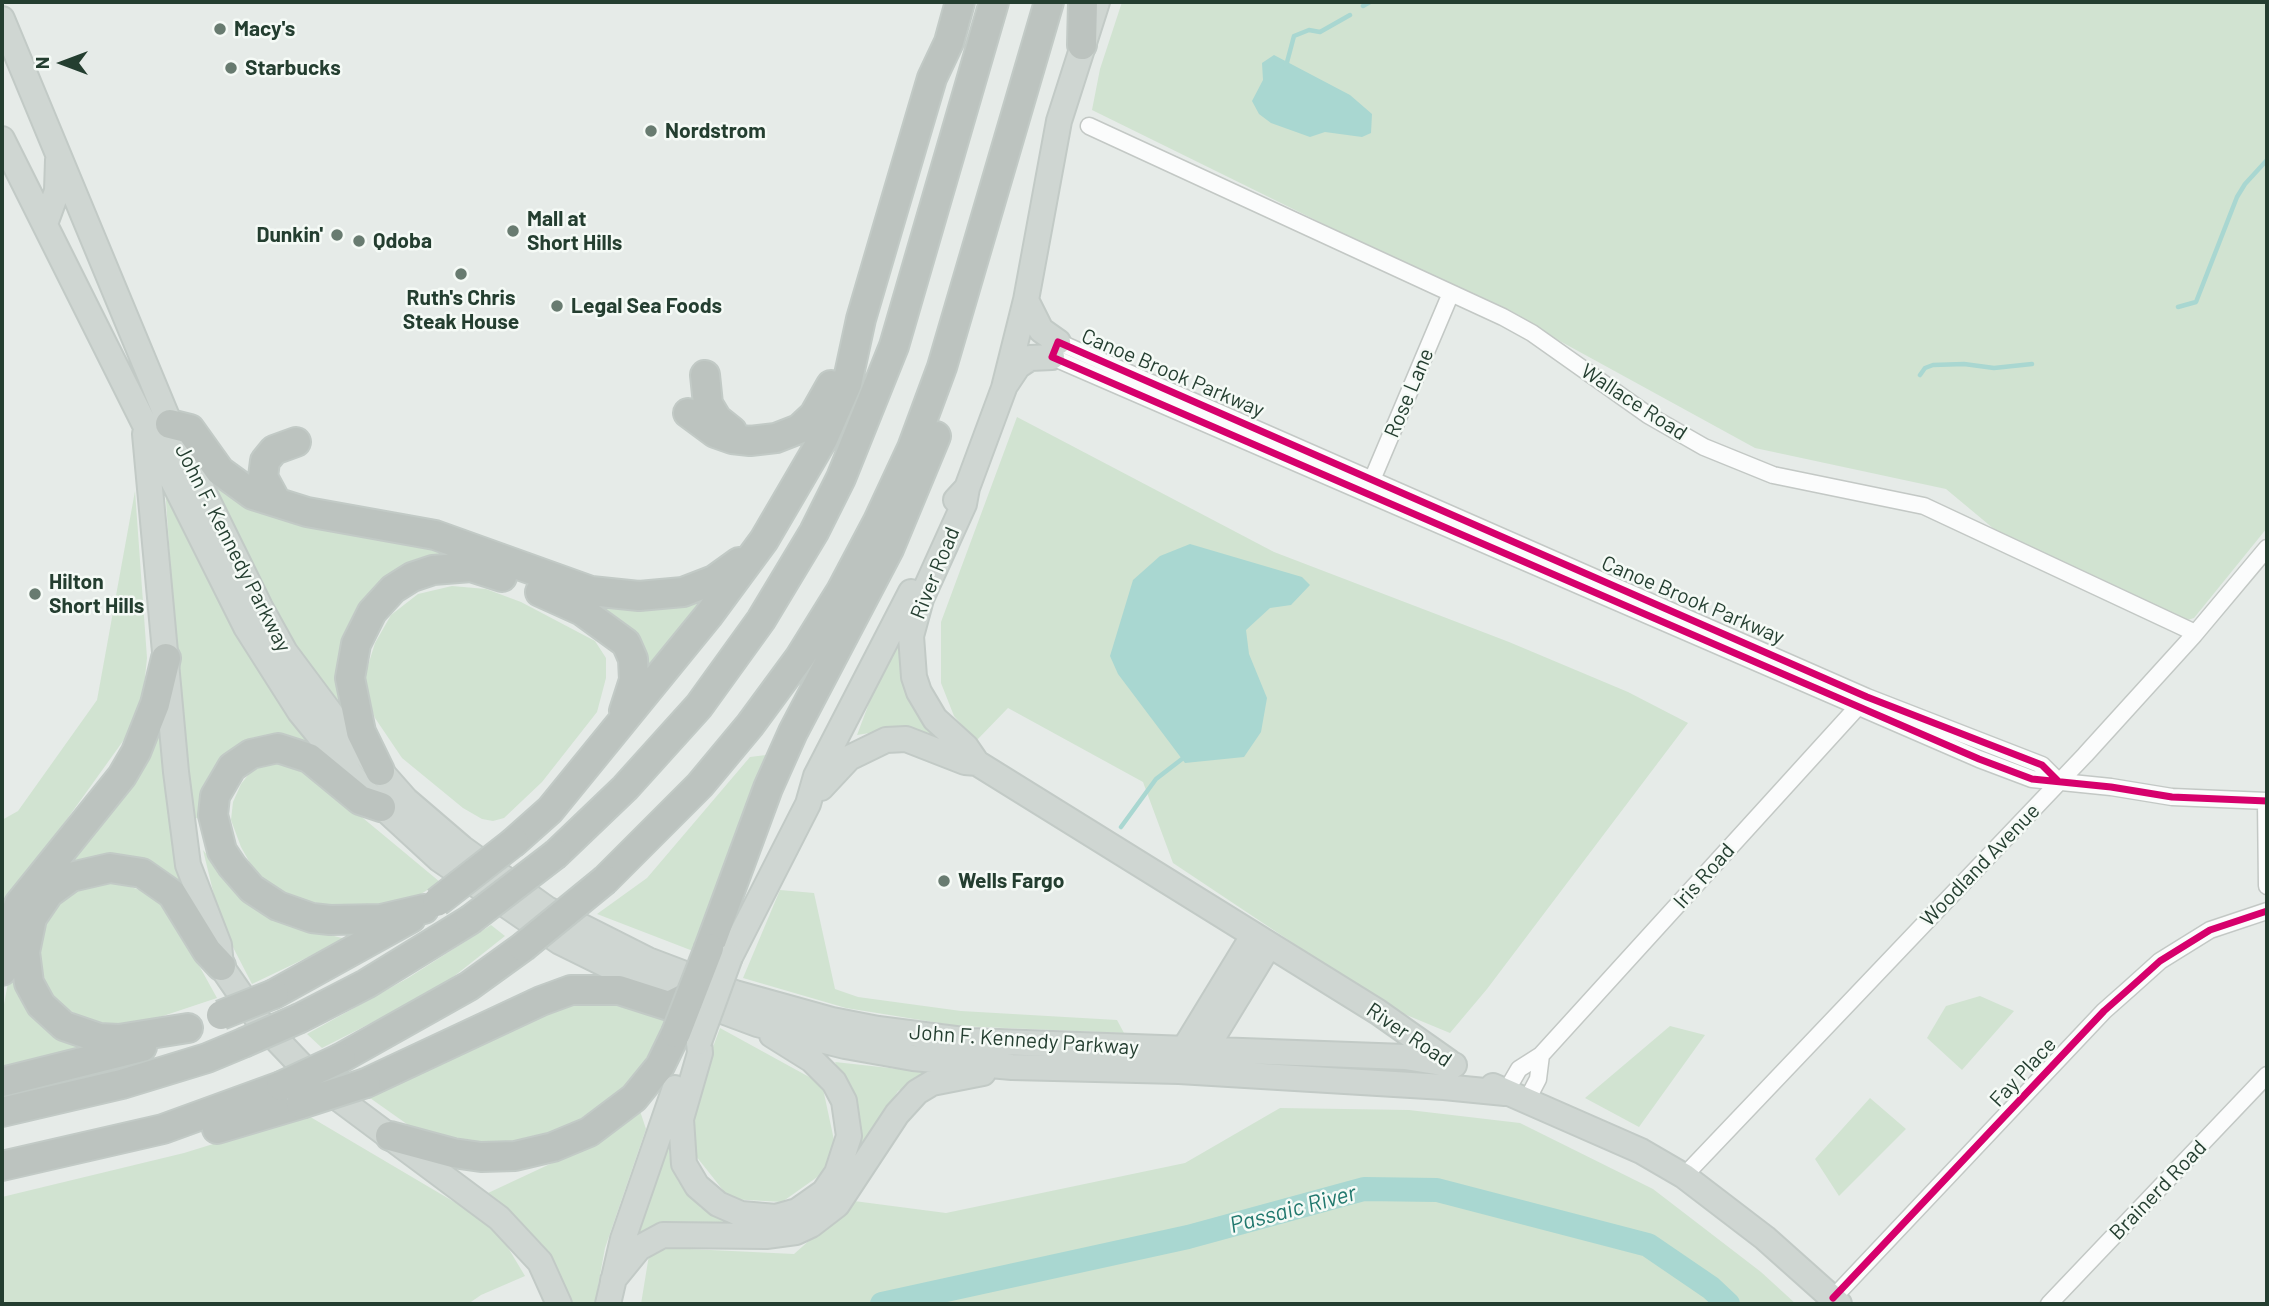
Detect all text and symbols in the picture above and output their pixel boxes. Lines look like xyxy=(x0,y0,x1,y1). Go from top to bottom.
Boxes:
place label: Macy's xyxy=(234,16,295,42)
marker: Macy's xyxy=(212,21,228,37)
north arrow xyxy=(28,28,98,98)
place label: Starbucks xyxy=(245,55,341,81)
text: N xyxy=(30,57,53,69)
marker: Starbucks xyxy=(223,60,239,76)
place label: Nordstrom xyxy=(665,118,766,144)
marker: Nordstrom xyxy=(643,123,659,139)
place label: Mall at Short Hills xyxy=(527,206,622,256)
place label: Dunkin' xyxy=(257,222,323,248)
marker: Mall at Short Hills xyxy=(505,223,521,239)
marker: Dunkin' xyxy=(329,227,345,243)
place label: Qdoba xyxy=(373,228,432,254)
marker: Qdoba xyxy=(351,233,367,249)
marker: Ruth's Chris Steak House xyxy=(453,266,469,282)
place label: Ruth's Chris Steak House xyxy=(403,285,519,335)
place label: Legal Sea Foods xyxy=(571,293,722,319)
marker: Legal Sea Foods xyxy=(549,298,565,314)
street label: Canoe Brook Parkway xyxy=(1078,323,1268,423)
street label: Rose Lane xyxy=(1379,344,1439,442)
street label: Wallace Road xyxy=(1576,358,1692,446)
street label: John F. Kennedy Parkway xyxy=(170,440,296,656)
street label: River Road xyxy=(905,523,965,623)
street label: Canoe Brook Parkway xyxy=(1598,550,1788,650)
place label: Hilton Short Hills xyxy=(49,569,144,619)
marker: Hilton Short Hills xyxy=(27,586,43,602)
street label: Woodland Avenue xyxy=(1915,798,2045,932)
street label: Iris Road xyxy=(1668,838,1740,914)
place label: Wells Fargo xyxy=(958,868,1064,894)
marker: Wells Fargo xyxy=(936,873,952,889)
street label: River Road xyxy=(1362,997,1456,1073)
street label: John F. Kennedy Parkway xyxy=(908,1019,1140,1061)
street label: Fay Place xyxy=(1985,1032,2061,1112)
street label: Brainerd Road xyxy=(2104,1135,2212,1245)
water label: Passaic River xyxy=(1227,1179,1359,1239)

